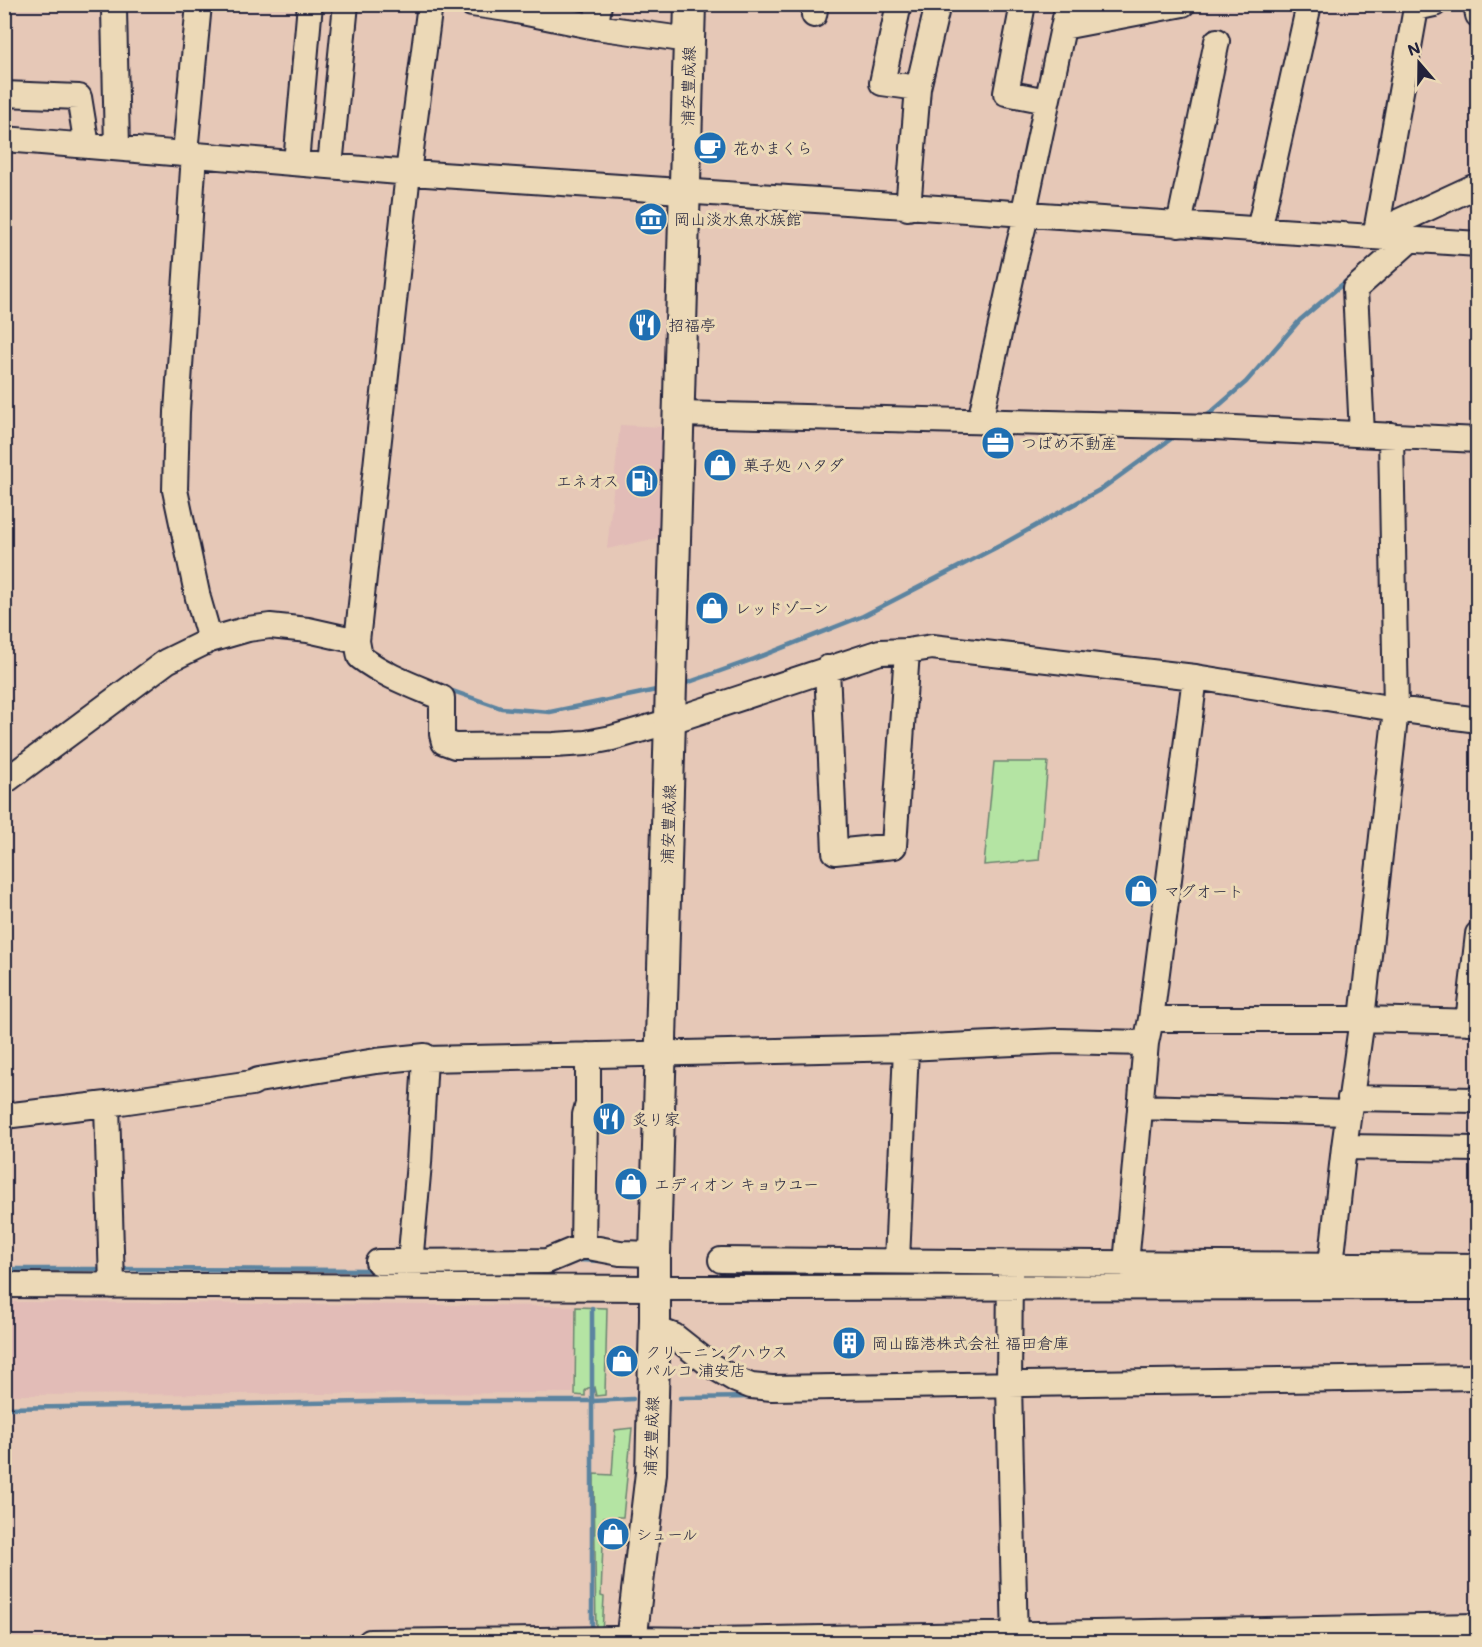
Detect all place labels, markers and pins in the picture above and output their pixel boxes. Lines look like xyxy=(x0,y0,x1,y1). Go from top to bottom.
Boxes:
cafe icon: 花かまくら xyxy=(692,130,728,166)
place label: 花かまくら xyxy=(733,137,813,158)
museum icon: 岡山淡水魚水族館 xyxy=(633,201,669,237)
place label: 岡山淡水魚水族館 xyxy=(674,208,802,229)
restaurant icon: 招福亭 xyxy=(627,307,663,343)
place label: 招福亭 xyxy=(668,314,716,335)
office icon: つばめ不動産 xyxy=(980,425,1016,461)
place label: つばめ不動産 xyxy=(1021,432,1117,453)
shop icon: 菓子処 ハタダ xyxy=(702,447,738,483)
place label: 菓子処 ハタダ xyxy=(743,454,844,475)
fuel station icon: エネオス xyxy=(624,463,660,499)
place label: エネオス xyxy=(556,470,619,491)
shop icon: レッドゾーン xyxy=(694,590,730,626)
place label: レッドゾーン xyxy=(735,597,829,618)
shop icon: マグオート xyxy=(1123,873,1159,909)
place label: マグオート xyxy=(1164,880,1244,901)
restaurant icon: 炙り家 xyxy=(591,1101,627,1137)
place label: 炙り家 xyxy=(632,1108,680,1129)
shop icon: エディオン キョウユー xyxy=(613,1166,649,1202)
place label: エディオン キョウユー xyxy=(654,1173,819,1194)
building icon: 岡山臨港株式会社 福田倉庫 xyxy=(831,1325,867,1361)
place label: 岡山臨港株式会社 福田倉庫 xyxy=(872,1332,1069,1353)
place label: クリーニングハウス パルコ 浦安店 xyxy=(645,1341,787,1380)
shop icon: クリーニングハウス パルコ 浦安店 xyxy=(604,1343,640,1379)
shop icon: シュール xyxy=(595,1516,631,1552)
place label: シュール xyxy=(636,1523,698,1544)

